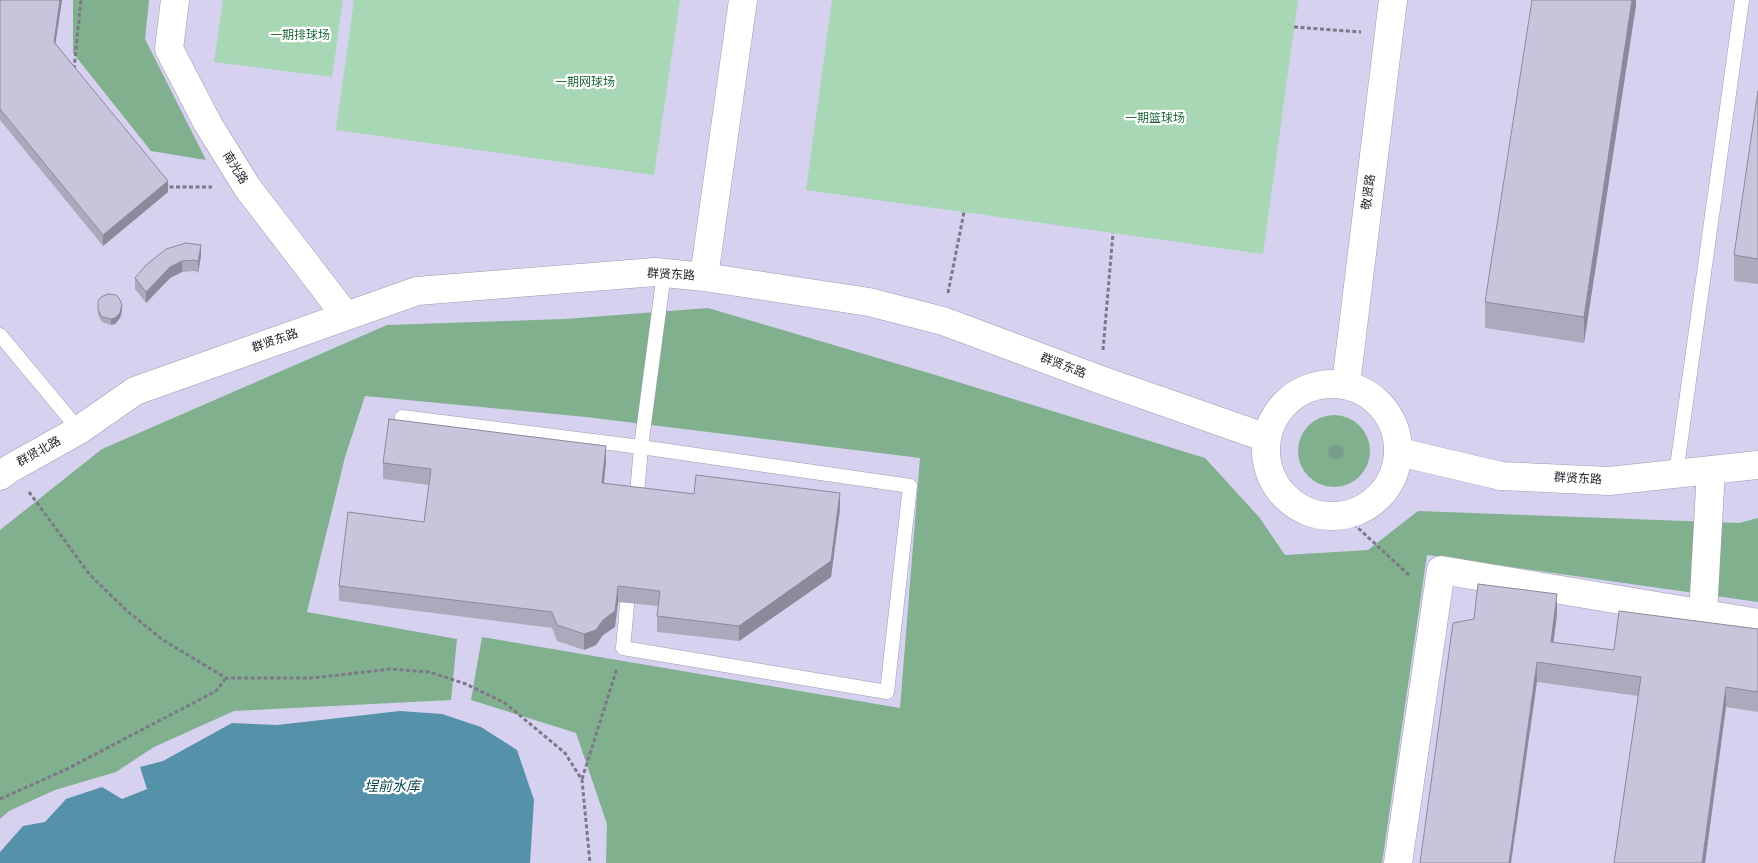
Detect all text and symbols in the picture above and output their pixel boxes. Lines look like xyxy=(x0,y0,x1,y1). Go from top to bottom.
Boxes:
park label: 一期排球场 xyxy=(270,29,330,43)
park label: 一期网球场 xyxy=(555,76,615,90)
park label: 一期篮球场 xyxy=(1125,112,1185,126)
street label: 南光路 xyxy=(219,149,251,187)
street label: 敬贤路 xyxy=(1360,173,1378,211)
street label: 群贤东路 xyxy=(647,267,695,283)
street label: 群贤东路 xyxy=(250,326,300,356)
street label: 群贤东路 xyxy=(1038,351,1088,381)
street label: 群贤北路 xyxy=(15,434,63,470)
street label: 群贤东路 xyxy=(1554,471,1602,487)
water label: 埕前水库 xyxy=(364,779,420,795)

